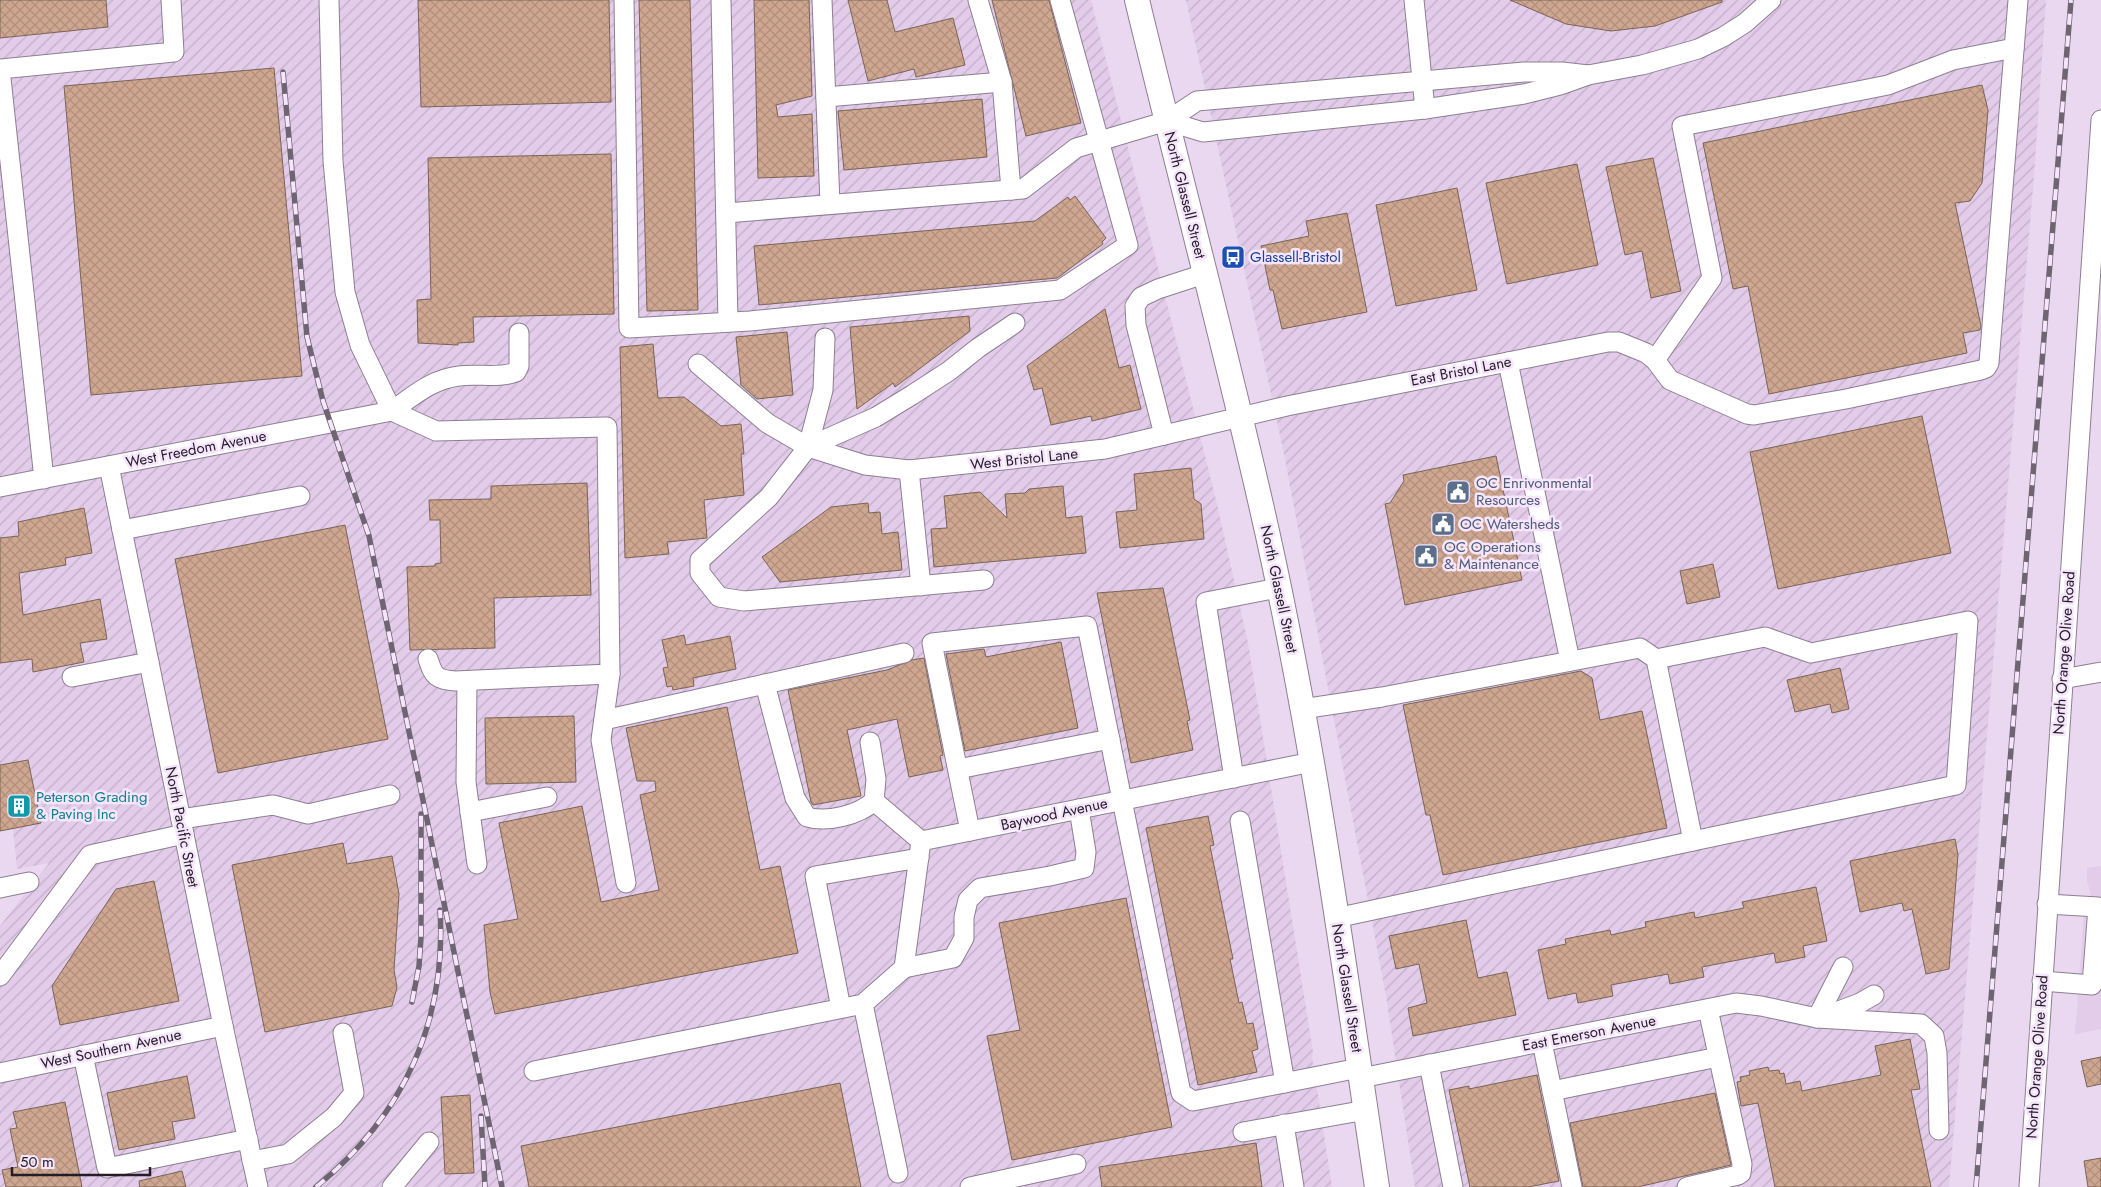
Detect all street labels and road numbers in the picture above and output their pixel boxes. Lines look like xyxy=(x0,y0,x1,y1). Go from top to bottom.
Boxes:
street label: North Glassell Street xyxy=(1159,129,1212,261)
street label: East Bristol Lane xyxy=(1409,350,1514,392)
street label: West Freedom Avenue xyxy=(124,425,268,473)
street label: West Bristol Lane xyxy=(969,442,1079,476)
street label: North Glassell Street xyxy=(1255,523,1303,655)
street label: North Orange Olive Road xyxy=(2047,570,2081,736)
street label: North Pacific Street xyxy=(160,765,205,890)
street label: Baywood Avenue xyxy=(999,792,1110,836)
street label: North Glassell Street xyxy=(1326,922,1368,1054)
street label: North Orange Olive Road xyxy=(2020,974,2054,1140)
street label: East Emerson Avenue xyxy=(1520,1009,1658,1057)
street label: West Southern Avenue xyxy=(39,1023,184,1075)

